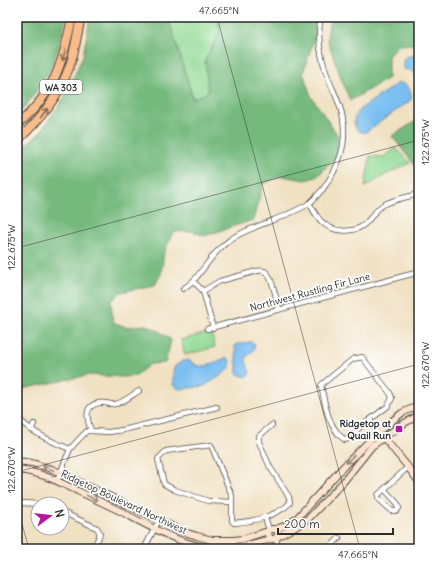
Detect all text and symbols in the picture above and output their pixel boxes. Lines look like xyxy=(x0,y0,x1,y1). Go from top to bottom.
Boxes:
text: 47.665°N xyxy=(199,4,239,17)
one-way arrow xyxy=(59,48,67,61)
road number: WA 303 xyxy=(40,80,82,94)
one-way arrow xyxy=(40,107,48,118)
text: 122.675°W xyxy=(419,119,432,165)
text: 122.675°W xyxy=(5,224,18,270)
street label: Northwest Rustling Fir Lane xyxy=(248,270,372,314)
text: 122.670°W xyxy=(419,342,432,388)
place label: Ridgetop at Quail Run xyxy=(339,417,392,442)
marker: Ridgetop at Quail Run xyxy=(394,424,404,434)
text: 122.670°W xyxy=(5,447,18,493)
one-way arrow xyxy=(345,454,355,464)
one-way arrow xyxy=(43,463,55,471)
street label: Ridgetop Boulevard Northwest xyxy=(59,467,189,537)
one-way arrow xyxy=(85,495,97,502)
north arrow xyxy=(30,496,70,536)
scale bar xyxy=(278,510,393,536)
text: 200 m xyxy=(284,516,320,531)
text: 47.665°N xyxy=(338,548,378,561)

